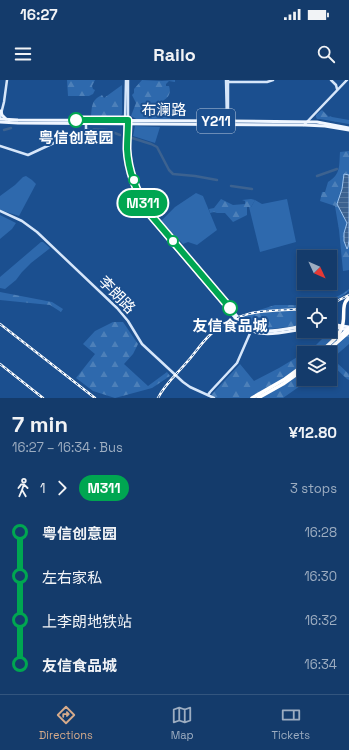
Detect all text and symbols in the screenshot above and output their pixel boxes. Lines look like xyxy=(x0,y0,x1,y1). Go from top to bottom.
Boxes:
text: 16:27 xyxy=(20,5,58,24)
icon: menu xyxy=(12,43,34,65)
text: Railo xyxy=(153,43,196,66)
icon: search xyxy=(315,43,337,65)
street label: 布澜路 xyxy=(141,100,187,119)
road number: Y211 xyxy=(197,109,235,133)
marker: 粤信创意园 xyxy=(68,112,84,128)
place label: 粤信创意园 xyxy=(38,128,114,147)
unlabelled marker xyxy=(128,174,140,186)
line badge: M311 xyxy=(115,190,171,216)
text: M311 xyxy=(126,194,160,212)
unlabelled marker xyxy=(167,235,179,247)
north arrow xyxy=(297,250,337,290)
map controls xyxy=(297,250,337,386)
street label: 李朗路 xyxy=(95,272,140,317)
button: locate xyxy=(297,298,337,338)
marker: 友信食品城 xyxy=(222,300,238,316)
place label: 友信食品城 xyxy=(192,316,268,335)
button: layers xyxy=(297,346,337,386)
text: 7 min xyxy=(12,410,68,438)
text: ¥12.80 xyxy=(289,423,337,442)
text: 16:27 – 16:34 · Bus xyxy=(12,439,123,456)
icon: walk xyxy=(12,477,34,499)
icon: forward xyxy=(51,477,73,499)
text: M311 xyxy=(87,479,121,497)
text: 1 xyxy=(40,480,45,497)
text: 3 stops xyxy=(290,480,337,497)
text: 粤信创意园 xyxy=(42,524,117,543)
text: 16:28 xyxy=(304,524,337,541)
text: 左右家私 xyxy=(42,568,102,587)
text: 16:30 xyxy=(304,568,337,585)
text: 上李朗地铁站 xyxy=(42,612,132,631)
text: 16:32 xyxy=(305,612,337,629)
text: 友信食品城 xyxy=(42,656,117,675)
text: 16:34 xyxy=(304,656,337,673)
tab: Directions xyxy=(39,704,93,742)
tab: Map xyxy=(171,704,194,742)
tab: Tickets xyxy=(272,704,310,742)

